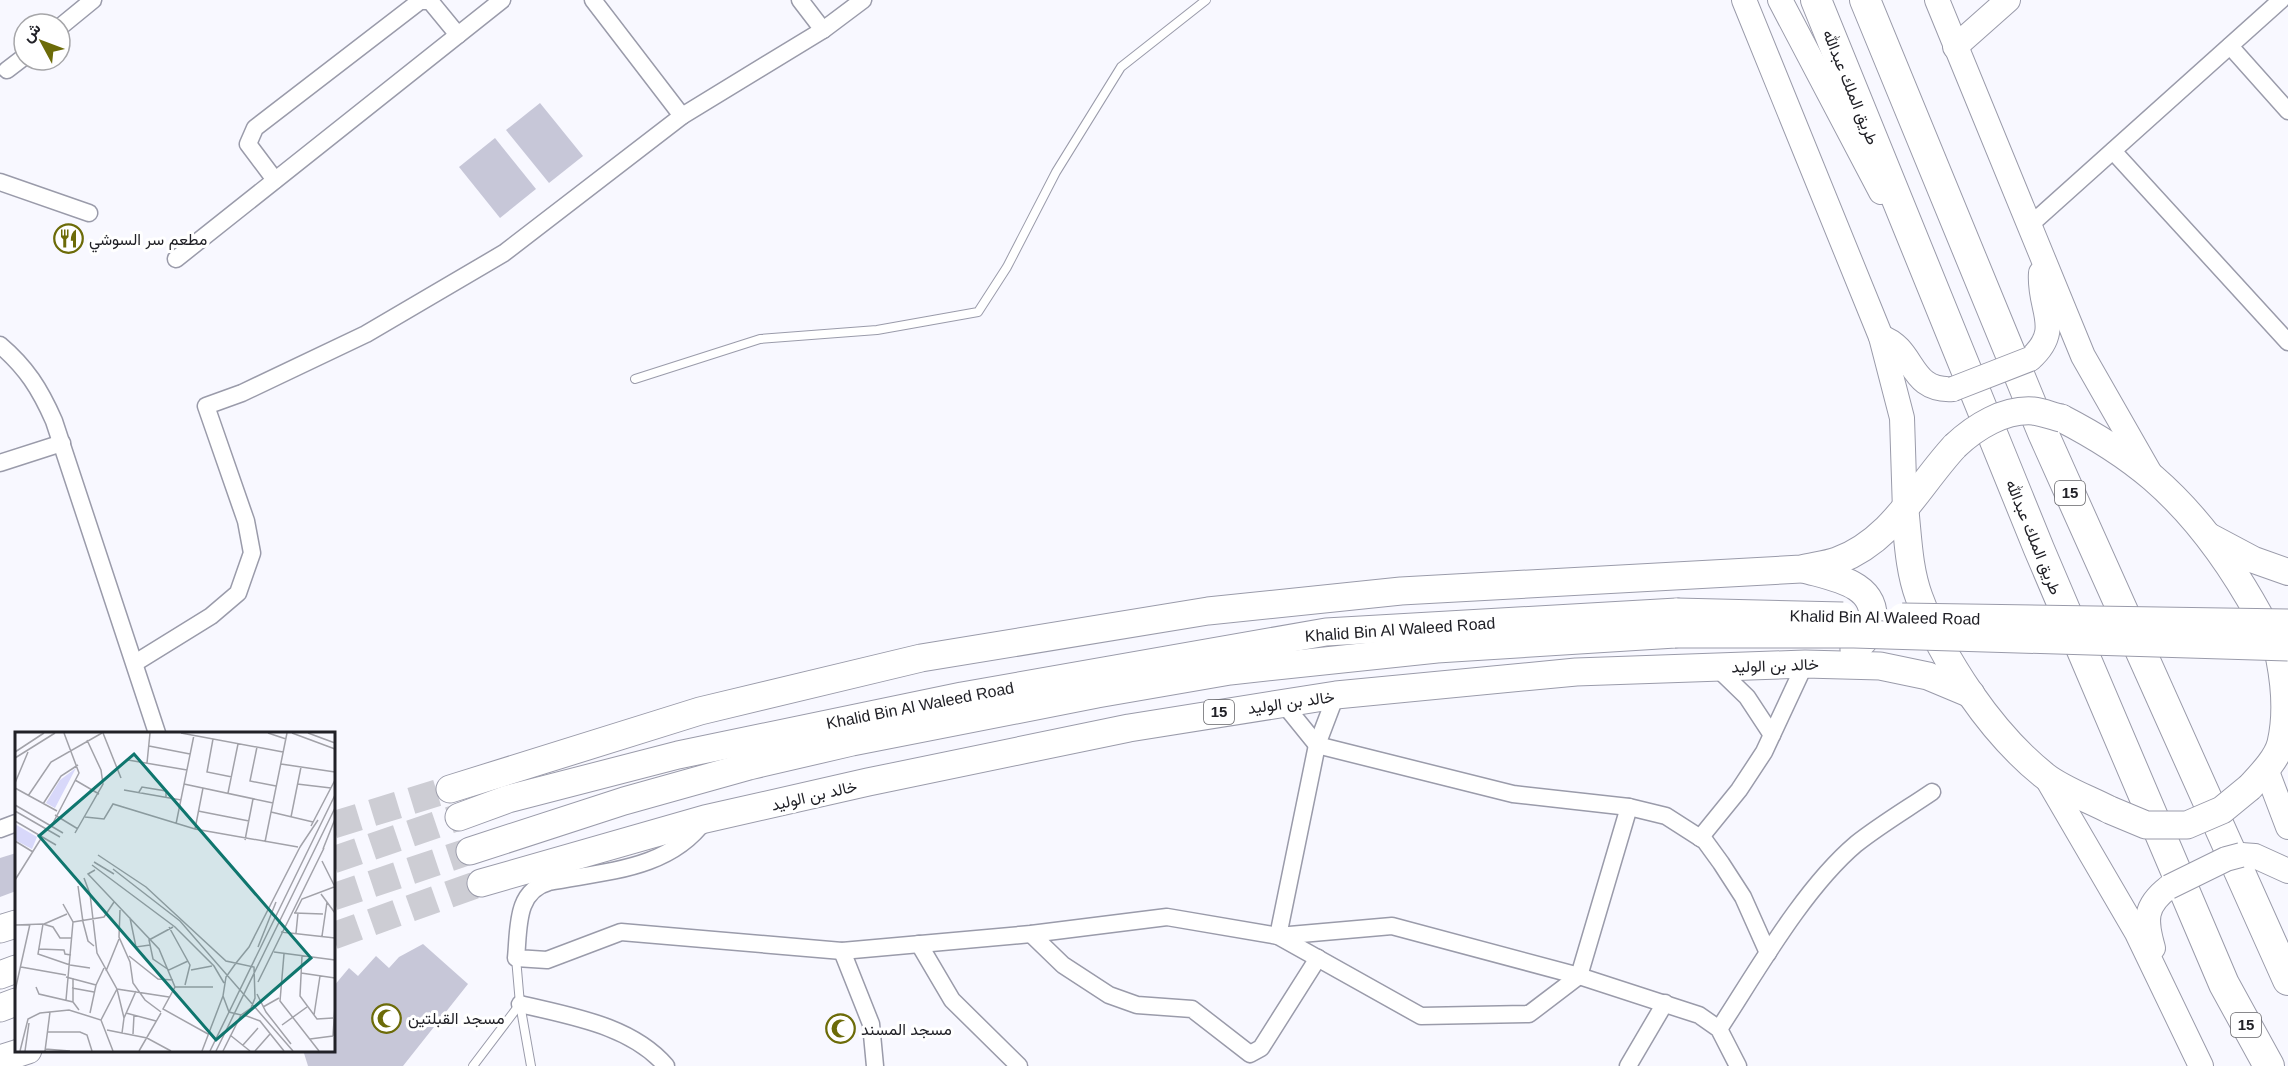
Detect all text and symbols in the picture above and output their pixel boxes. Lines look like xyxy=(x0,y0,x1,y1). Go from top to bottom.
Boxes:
north arrow xyxy=(12,12,72,72)
text: ش xyxy=(18,20,45,46)
street label: طريق الملك عبدالله xyxy=(1818,27,1882,148)
restaurant icon: مطعم سر السوشي xyxy=(52,223,84,255)
place label: مطعم سر السوشي xyxy=(89,231,207,253)
street label: طريق الملك عبدالله xyxy=(2001,477,2065,598)
road number: 15 xyxy=(2055,481,2085,505)
street label: Khalid Bin Al Waleed Road xyxy=(1790,607,1980,628)
street label: Khalid Bin Al Waleed Road xyxy=(1304,614,1496,645)
street label: خالد بن الوليد xyxy=(1731,655,1819,678)
street label: Khalid Bin Al Waleed Road xyxy=(825,679,1015,732)
street label: خالد بن الوليد xyxy=(1247,688,1336,719)
road number: 15 xyxy=(1204,700,1234,724)
inset map xyxy=(15,732,334,1051)
street label: خالد بن الوليد xyxy=(770,777,859,816)
mosque icon: مسجد القبلتين xyxy=(371,1002,403,1034)
place label: مسجد القبلتين xyxy=(408,1010,504,1029)
mosque icon: مسجد المسند xyxy=(824,1013,856,1045)
road number: 15 xyxy=(2231,1013,2261,1037)
place label: مسجد المسند xyxy=(861,1021,952,1039)

